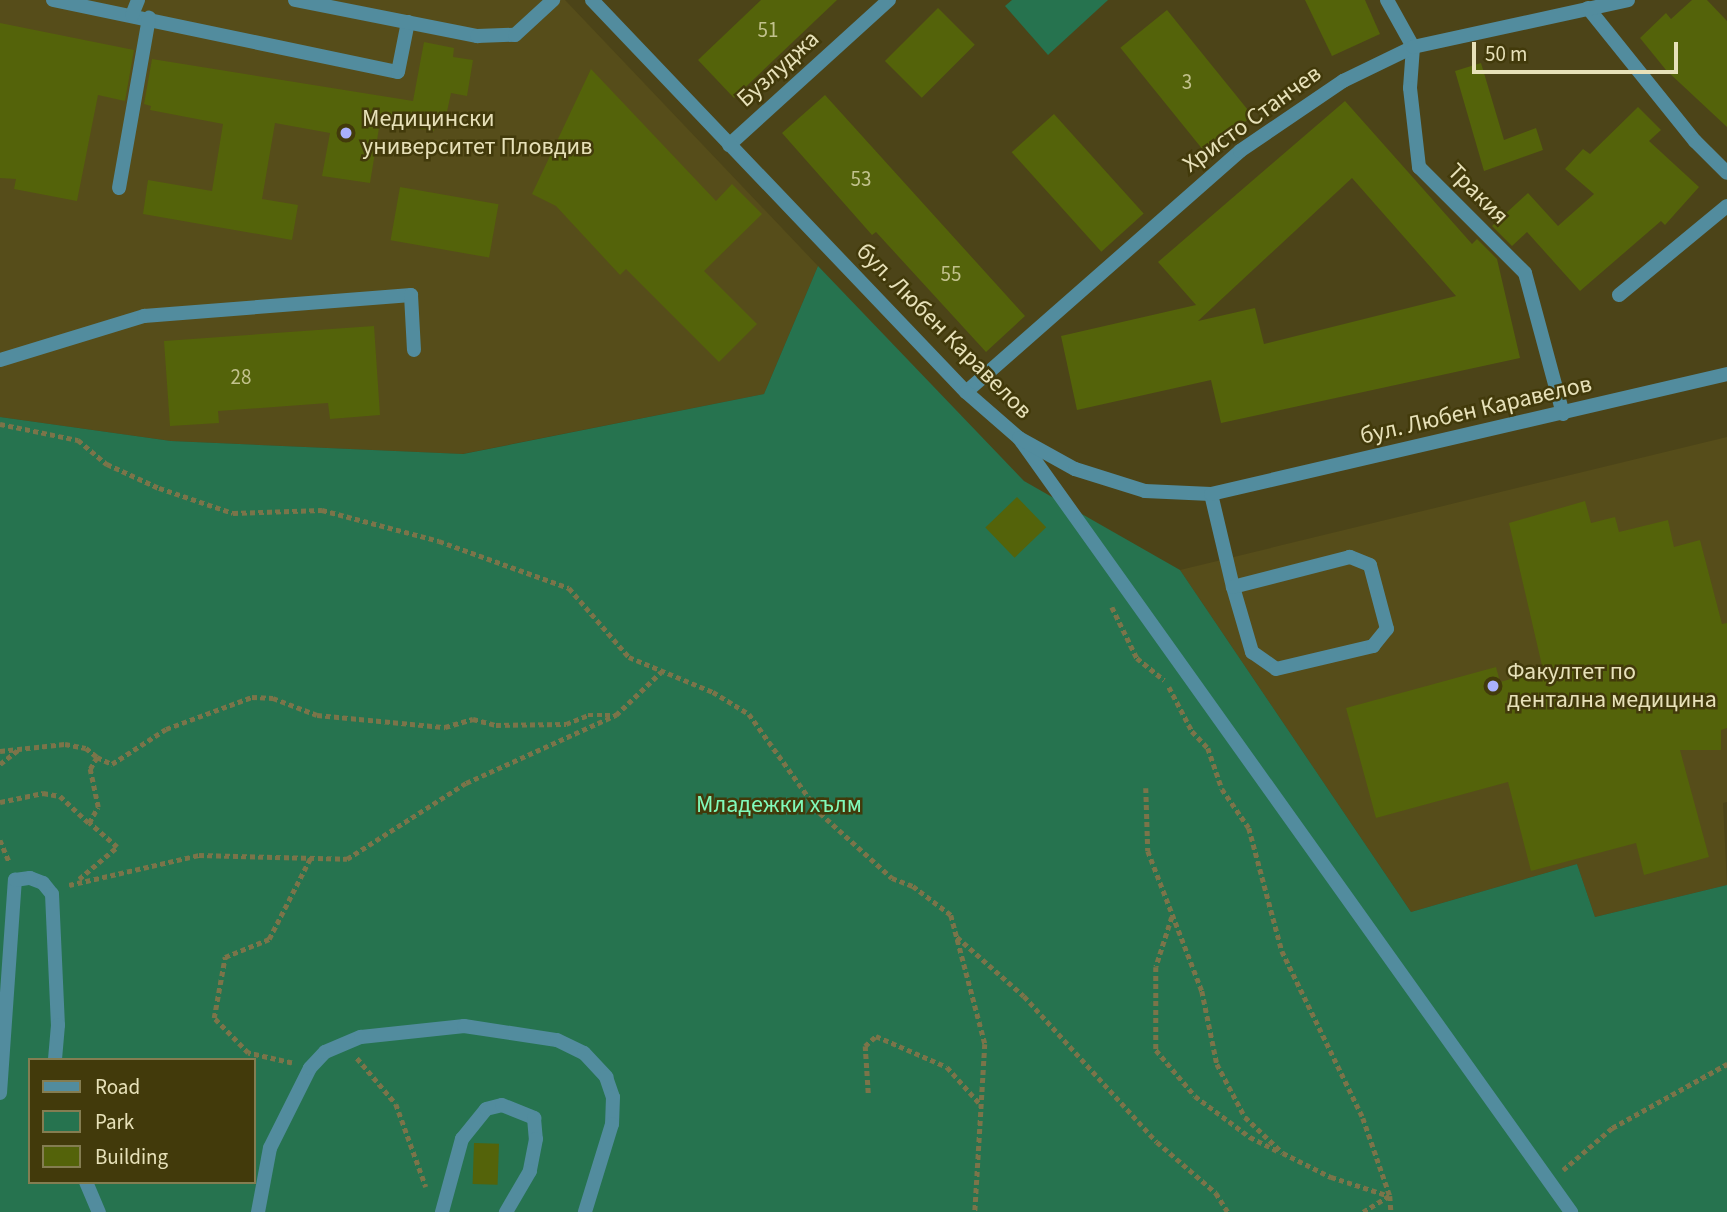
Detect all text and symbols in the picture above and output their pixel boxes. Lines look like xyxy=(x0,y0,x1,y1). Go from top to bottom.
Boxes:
house number: 51 xyxy=(758,17,778,43)
street label: Бузлуджа xyxy=(731,25,825,113)
scale bar xyxy=(1475,28,1682,72)
text: 50 m xyxy=(1485,39,1527,69)
street label: Христо Станчев xyxy=(1177,59,1327,179)
house number: 3 xyxy=(1182,69,1192,95)
place label: Медицински университет Пловдив xyxy=(362,105,592,161)
marker: Медицински университет Пловдив xyxy=(336,123,356,143)
street label: Тракия xyxy=(1441,157,1515,231)
house number: 53 xyxy=(851,166,871,192)
street label: бул. Любен Каравелов xyxy=(850,237,1038,425)
house number: 55 xyxy=(941,261,961,287)
house number: 28 xyxy=(231,364,251,390)
street label: бул. Любен Каравелов xyxy=(1357,369,1595,451)
place label: Факултет по дентална медицина xyxy=(1507,658,1717,714)
marker: Факултет по дентална медицина xyxy=(1485,678,1501,694)
park label: Младежки хълм xyxy=(696,791,862,819)
legend xyxy=(28,1058,256,1184)
text: Road xyxy=(95,1072,140,1102)
text: Park xyxy=(95,1107,134,1137)
text: Building xyxy=(95,1142,168,1172)

